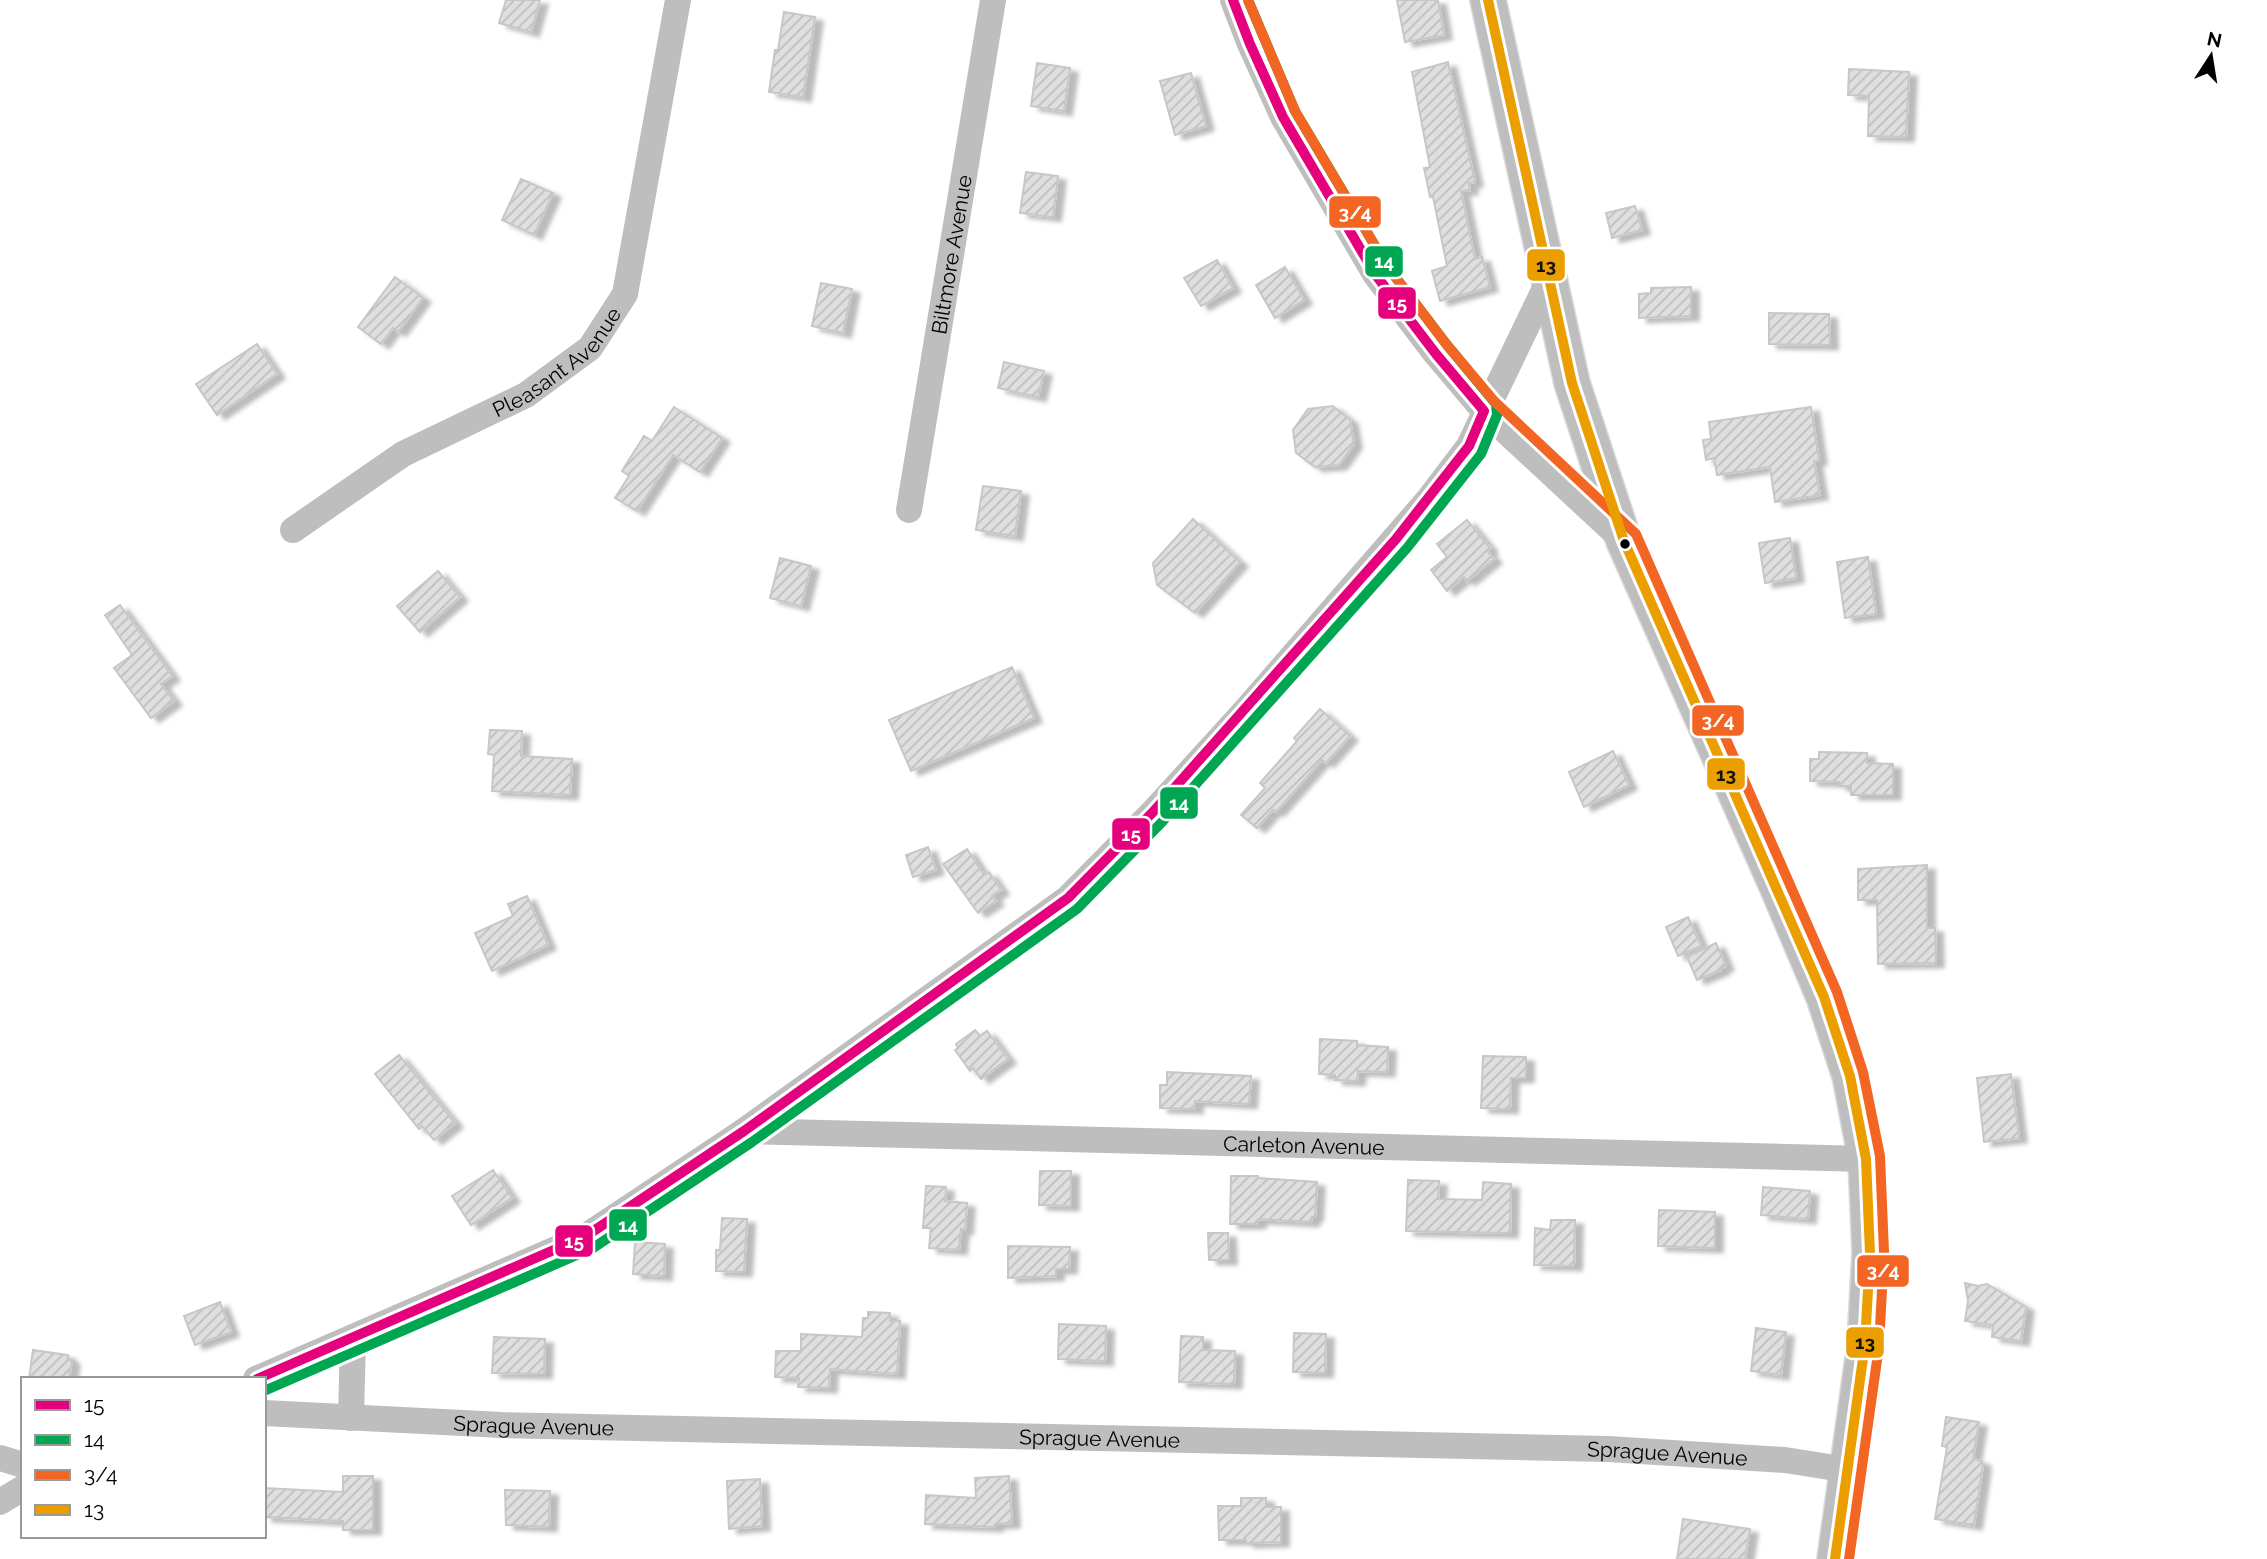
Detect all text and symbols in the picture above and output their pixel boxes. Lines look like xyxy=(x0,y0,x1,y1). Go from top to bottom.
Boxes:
north arrow xyxy=(2176,21,2246,91)
text: N xyxy=(2205,27,2224,52)
street label: Biltmore Avenue xyxy=(926,173,977,336)
line badge: 3/4 xyxy=(1328,195,1382,229)
text: 3/4 xyxy=(1338,201,1372,223)
line badge: 14 xyxy=(1364,245,1404,278)
line badge: 13 xyxy=(1526,248,1566,282)
text: 14 xyxy=(1374,250,1394,272)
text: 13 xyxy=(1536,254,1556,276)
line badge: 15 xyxy=(1377,286,1417,320)
text: 15 xyxy=(1387,292,1407,314)
street label: Pleasant Avenue xyxy=(488,302,626,422)
unlabelled marker xyxy=(1618,537,1632,551)
line badge: 3/4 xyxy=(1691,704,1745,737)
text: 3/4 xyxy=(1701,709,1735,731)
line badge: 13 xyxy=(1706,757,1746,791)
text: 13 xyxy=(1716,763,1736,785)
line badge: 14 xyxy=(1159,786,1199,820)
text: 14 xyxy=(1169,792,1189,814)
line badge: 15 xyxy=(1111,817,1151,851)
text: 15 xyxy=(1121,823,1141,845)
street label: Carleton Avenue xyxy=(1223,1130,1385,1159)
line badge: 14 xyxy=(608,1208,648,1242)
text: 14 xyxy=(618,1214,638,1236)
line badge: 15 xyxy=(554,1224,594,1258)
text: 15 xyxy=(564,1230,584,1252)
line badge: 3/4 xyxy=(1856,1254,1910,1288)
text: 3/4 xyxy=(1866,1259,1900,1281)
line badge: 13 xyxy=(1845,1326,1885,1359)
text: 13 xyxy=(1855,1331,1875,1353)
legend xyxy=(21,1377,266,1538)
text: 15 xyxy=(84,1392,104,1417)
street label: Sprague Avenue xyxy=(453,1410,614,1440)
street label: Sprague Avenue xyxy=(1019,1424,1180,1452)
text: 14 xyxy=(84,1427,104,1452)
street label: Sprague Avenue xyxy=(1587,1436,1748,1470)
text: 3/4 xyxy=(84,1462,117,1487)
text: 13 xyxy=(84,1497,104,1522)

